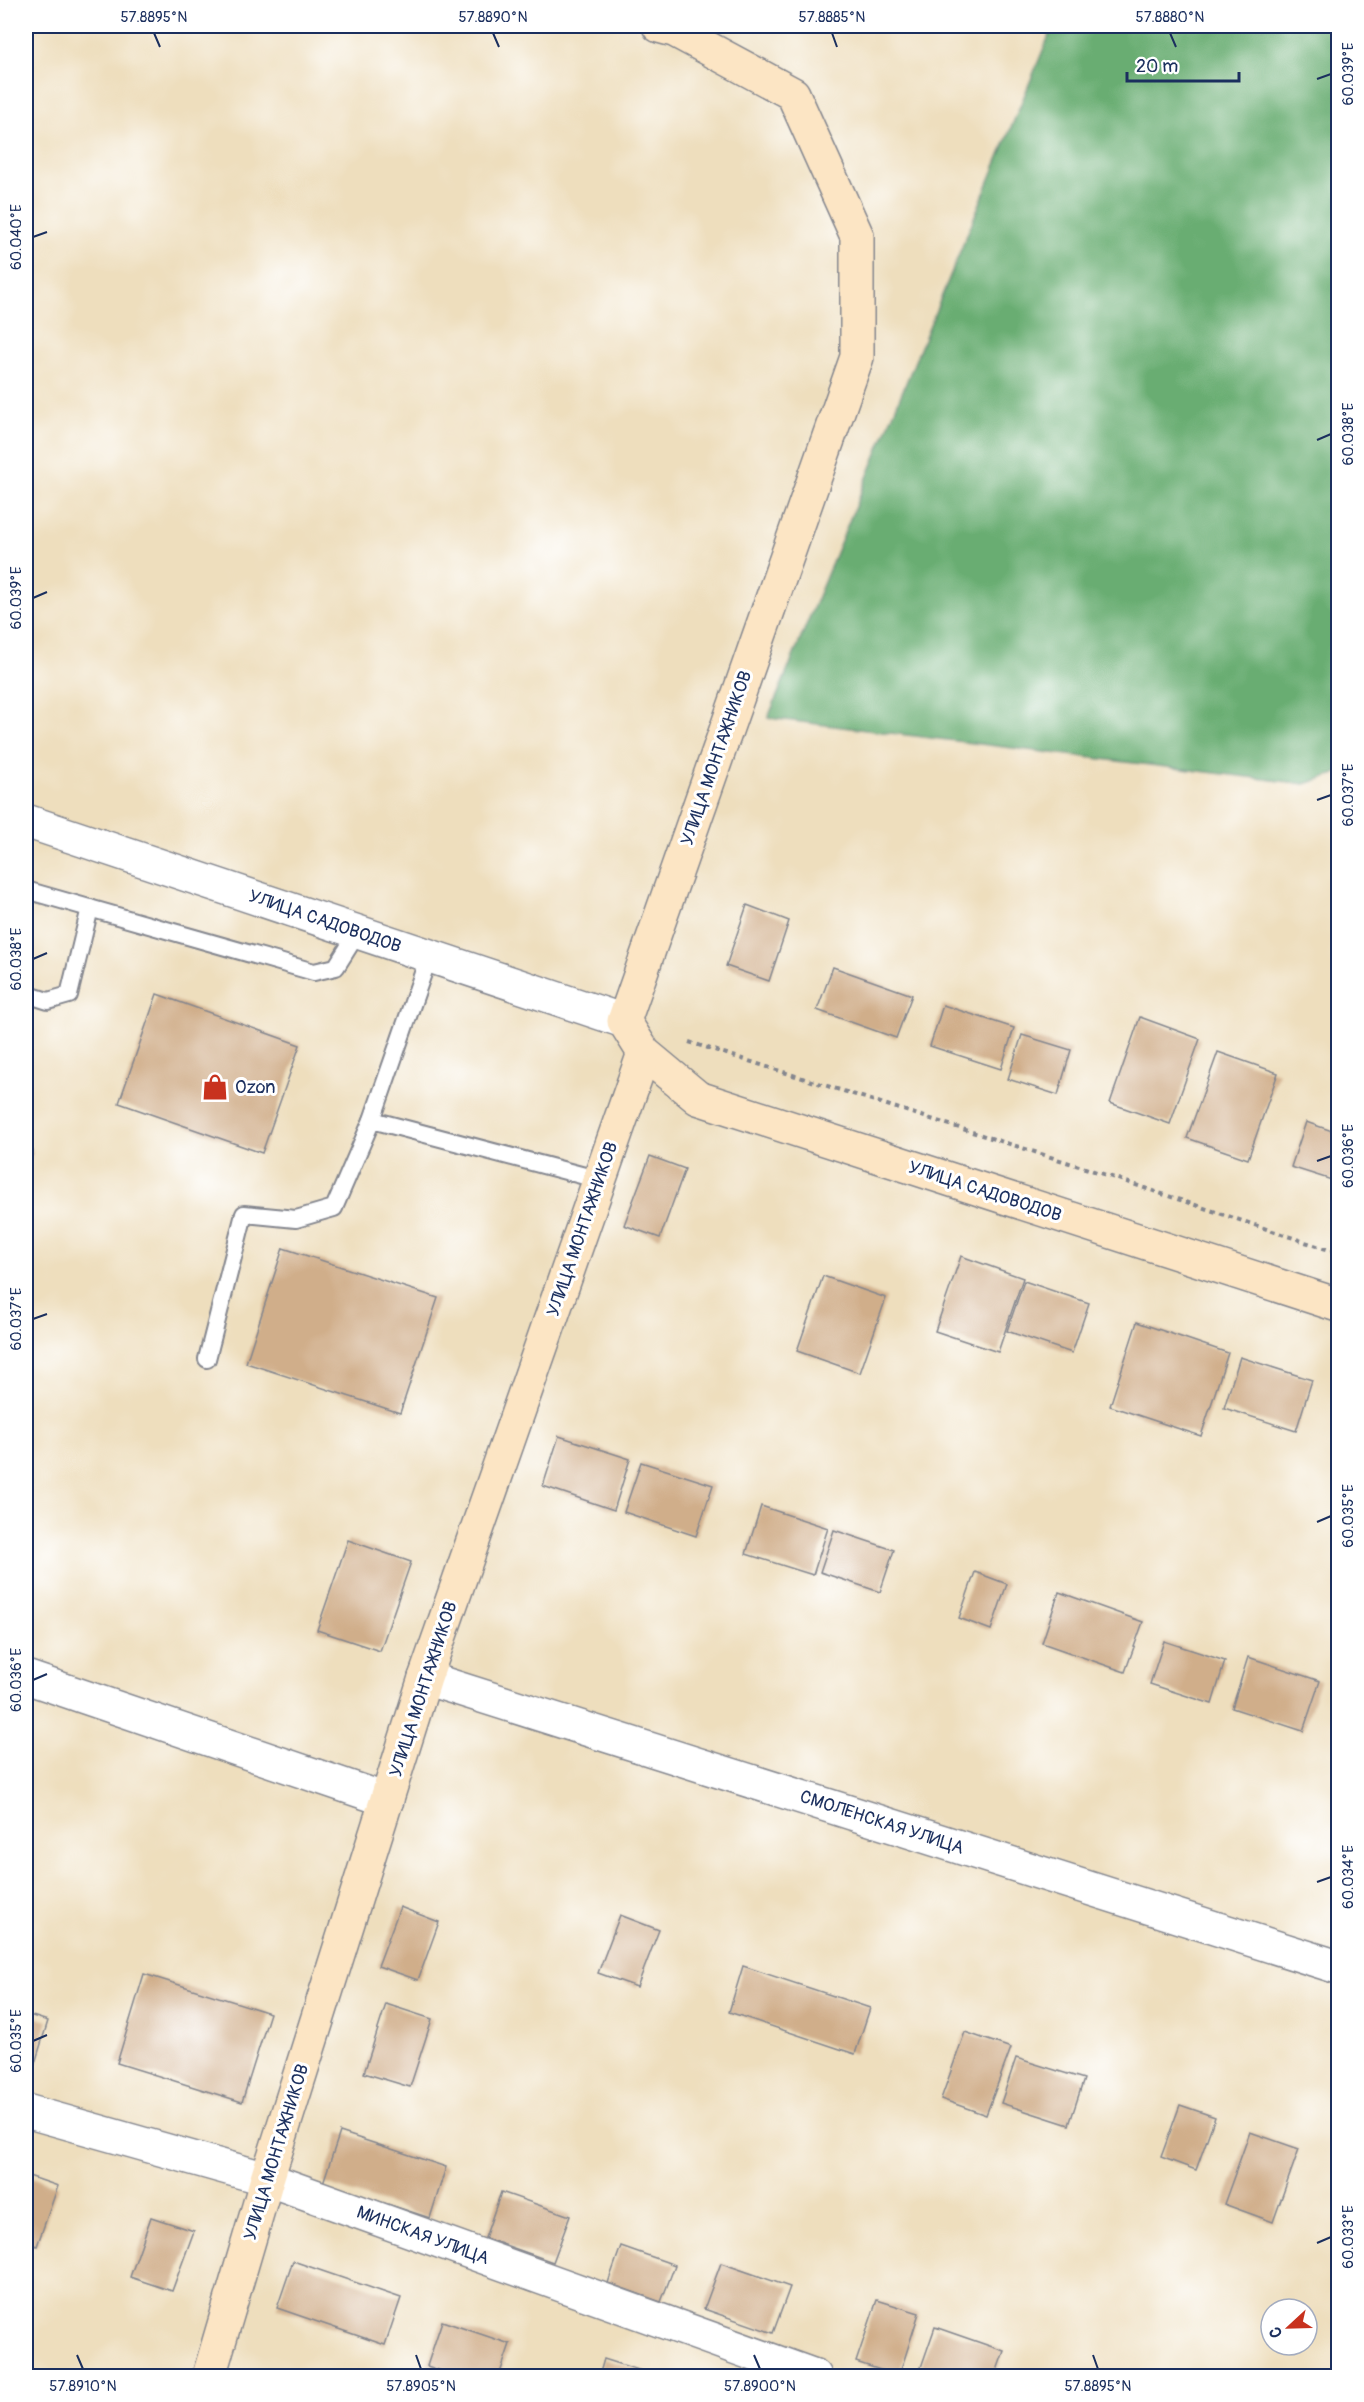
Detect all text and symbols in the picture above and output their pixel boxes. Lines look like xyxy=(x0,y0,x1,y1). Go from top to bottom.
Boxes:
text: 57.8895°N xyxy=(120,8,188,27)
text: 57.8890°N xyxy=(458,8,528,27)
text: 57.8885°N xyxy=(799,8,865,27)
text: 57.8880°N xyxy=(1136,8,1205,27)
text: 60.039°E xyxy=(1339,42,1358,105)
scale bar xyxy=(1127,45,1240,83)
text: 20 m xyxy=(1136,55,1178,78)
text: 60.040°E xyxy=(7,204,26,270)
text: 60.038°E xyxy=(1339,402,1358,465)
text: 60.039°E xyxy=(7,566,26,629)
street label: УЛИЦА МОНТАЖНИКОВ xyxy=(676,668,757,849)
text: 60.037°E xyxy=(1339,763,1358,827)
street label: УЛИЦА САДОВОДОВ xyxy=(246,885,404,958)
text: 60.038°E xyxy=(7,927,26,990)
shop icon: Ozon xyxy=(200,1072,230,1102)
place label: Ozon xyxy=(235,1076,275,1099)
text: 60.036°E xyxy=(1339,1124,1358,1188)
street label: УЛИЦА МОНТАЖНИКОВ xyxy=(542,1139,623,1320)
street label: УЛИЦА САДОВОДОВ xyxy=(905,1156,1064,1227)
text: 60.037°E xyxy=(7,1287,26,1351)
text: 60.035°E xyxy=(1339,1484,1358,1548)
street label: УЛИЦА МОНТАЖНИКОВ xyxy=(384,1598,463,1780)
text: 60.036°E xyxy=(7,1648,26,1712)
street label: СМОЛЕНСКАЯ УЛИЦА xyxy=(797,1785,967,1860)
text: 60.034°E xyxy=(1339,1845,1358,1909)
text: 60.035°E xyxy=(7,2009,26,2073)
street label: УЛИЦА МОНТАЖНИКОВ xyxy=(239,2061,314,2243)
street label: МИНСКАЯ УЛИЦА xyxy=(353,2201,493,2270)
text: 60.033°E xyxy=(1339,2205,1358,2269)
north arrow xyxy=(1259,2297,1319,2357)
text: С xyxy=(1265,2324,1287,2341)
text: 57.8910°N xyxy=(49,2377,117,2396)
text: 57.8905°N xyxy=(386,2377,456,2396)
text: 57.8900°N xyxy=(724,2377,796,2396)
text: 57.8895°N xyxy=(1064,2377,1132,2396)

